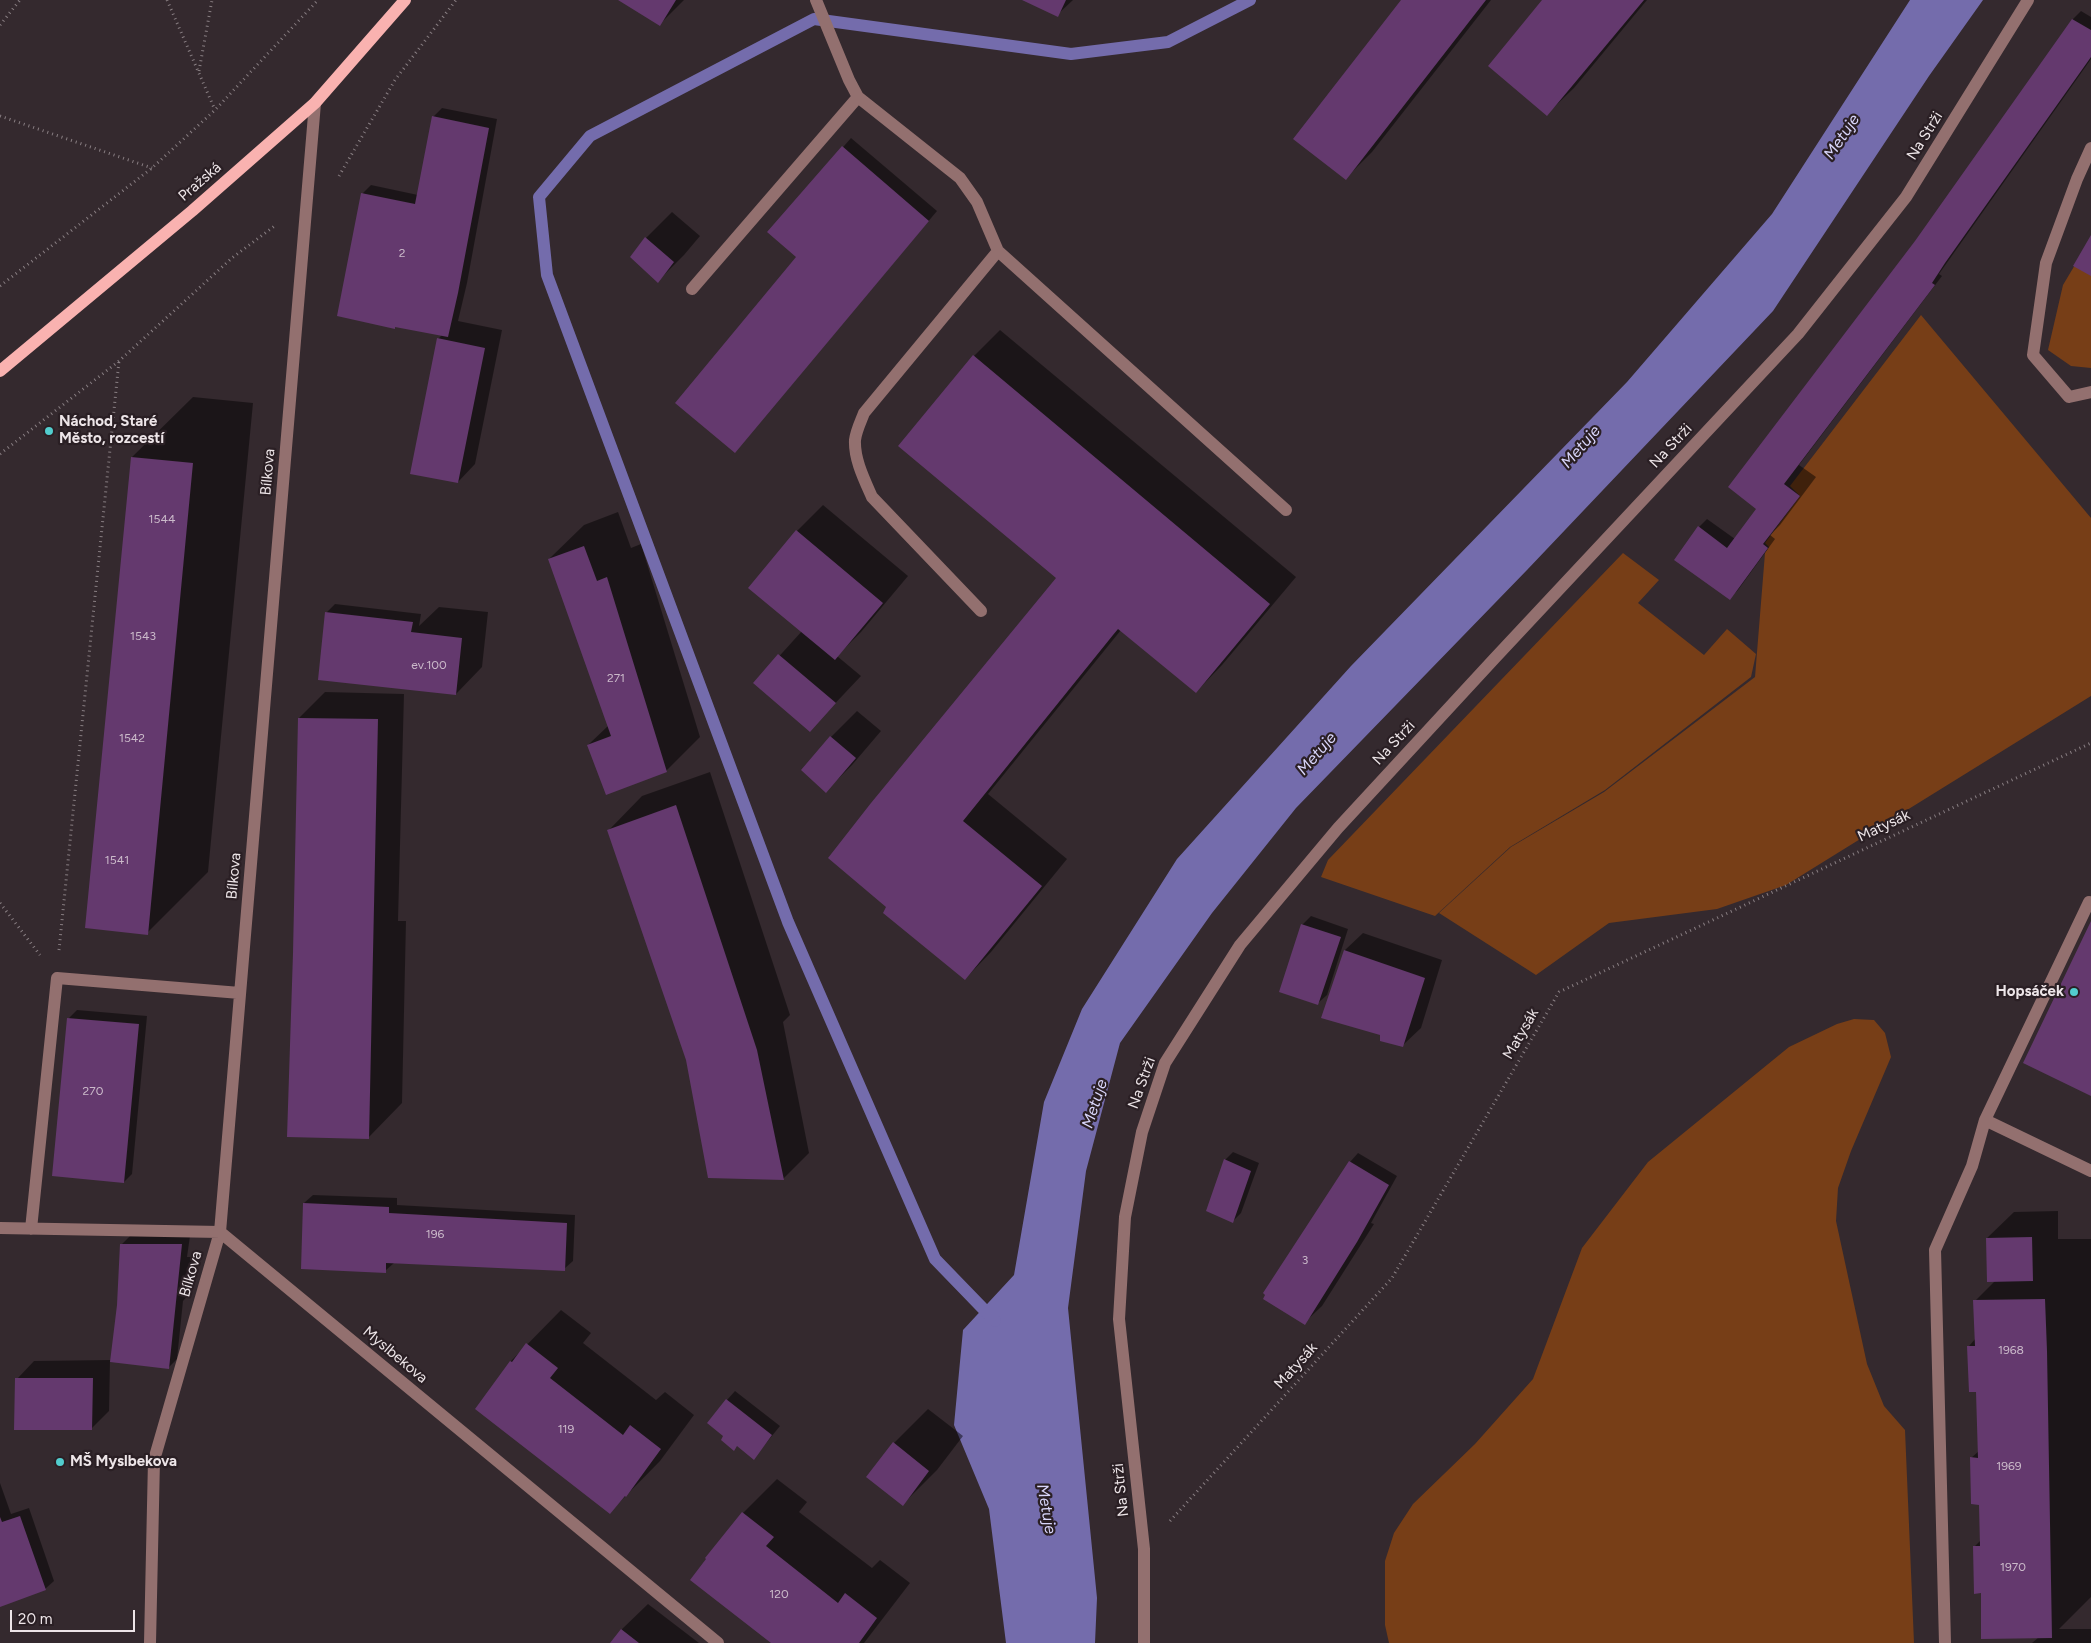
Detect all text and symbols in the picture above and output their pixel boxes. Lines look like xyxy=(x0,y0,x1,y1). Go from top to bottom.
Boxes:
street label: Na Strži xyxy=(1903,108,1947,164)
water label: Metuje xyxy=(1820,111,1864,163)
street label: Pražská xyxy=(175,159,225,205)
house number: 2 xyxy=(399,246,405,260)
place label: Náchod, Staré Město, rozcestí xyxy=(59,413,164,448)
street label: Na Strži xyxy=(1646,420,1696,472)
water label: Metuje xyxy=(1557,422,1605,472)
marker: Náchod, Staré Město, rozcestí xyxy=(43,425,55,437)
street label: Bílkova xyxy=(257,448,279,496)
house number: 1544 xyxy=(149,512,175,526)
house number: 1543 xyxy=(130,629,156,643)
house number: ev.100 xyxy=(411,658,447,672)
house number: 271 xyxy=(607,671,625,685)
street label: Na Strži xyxy=(1369,717,1419,769)
water label: Metuje xyxy=(1293,729,1341,779)
house number: 1542 xyxy=(119,731,145,745)
street label: Matysák xyxy=(1855,806,1913,846)
street label: Bílkova xyxy=(223,852,245,900)
house number: 1541 xyxy=(105,853,129,867)
place label: Hopsáček xyxy=(1996,983,2064,1001)
marker: Hopsáček xyxy=(2068,986,2080,998)
street label: Matysák xyxy=(1499,1005,1543,1063)
street label: Na Strži xyxy=(1124,1055,1160,1111)
water label: Metuje xyxy=(1078,1077,1112,1131)
house number: 270 xyxy=(83,1084,103,1098)
house number: 196 xyxy=(426,1227,444,1241)
street label: Bílkova xyxy=(176,1249,206,1299)
house number: 3 xyxy=(1302,1253,1308,1267)
street label: Myslbekova xyxy=(359,1323,431,1387)
street label: Matysák xyxy=(1271,1339,1321,1393)
house number: 1968 xyxy=(1998,1343,2024,1357)
house number: 119 xyxy=(558,1422,574,1436)
place label: MŠ Myslbekova xyxy=(70,1453,177,1471)
marker: MŠ Myslbekova xyxy=(54,1456,66,1468)
house number: 1969 xyxy=(1996,1459,2022,1473)
street label: Na Strži xyxy=(1109,1462,1133,1518)
water label: Metuje xyxy=(1032,1483,1060,1535)
house number: 1970 xyxy=(2000,1560,2026,1574)
house number: 120 xyxy=(769,1587,789,1601)
scale bar xyxy=(12,1600,138,1632)
text: 20 m xyxy=(18,1610,52,1628)

